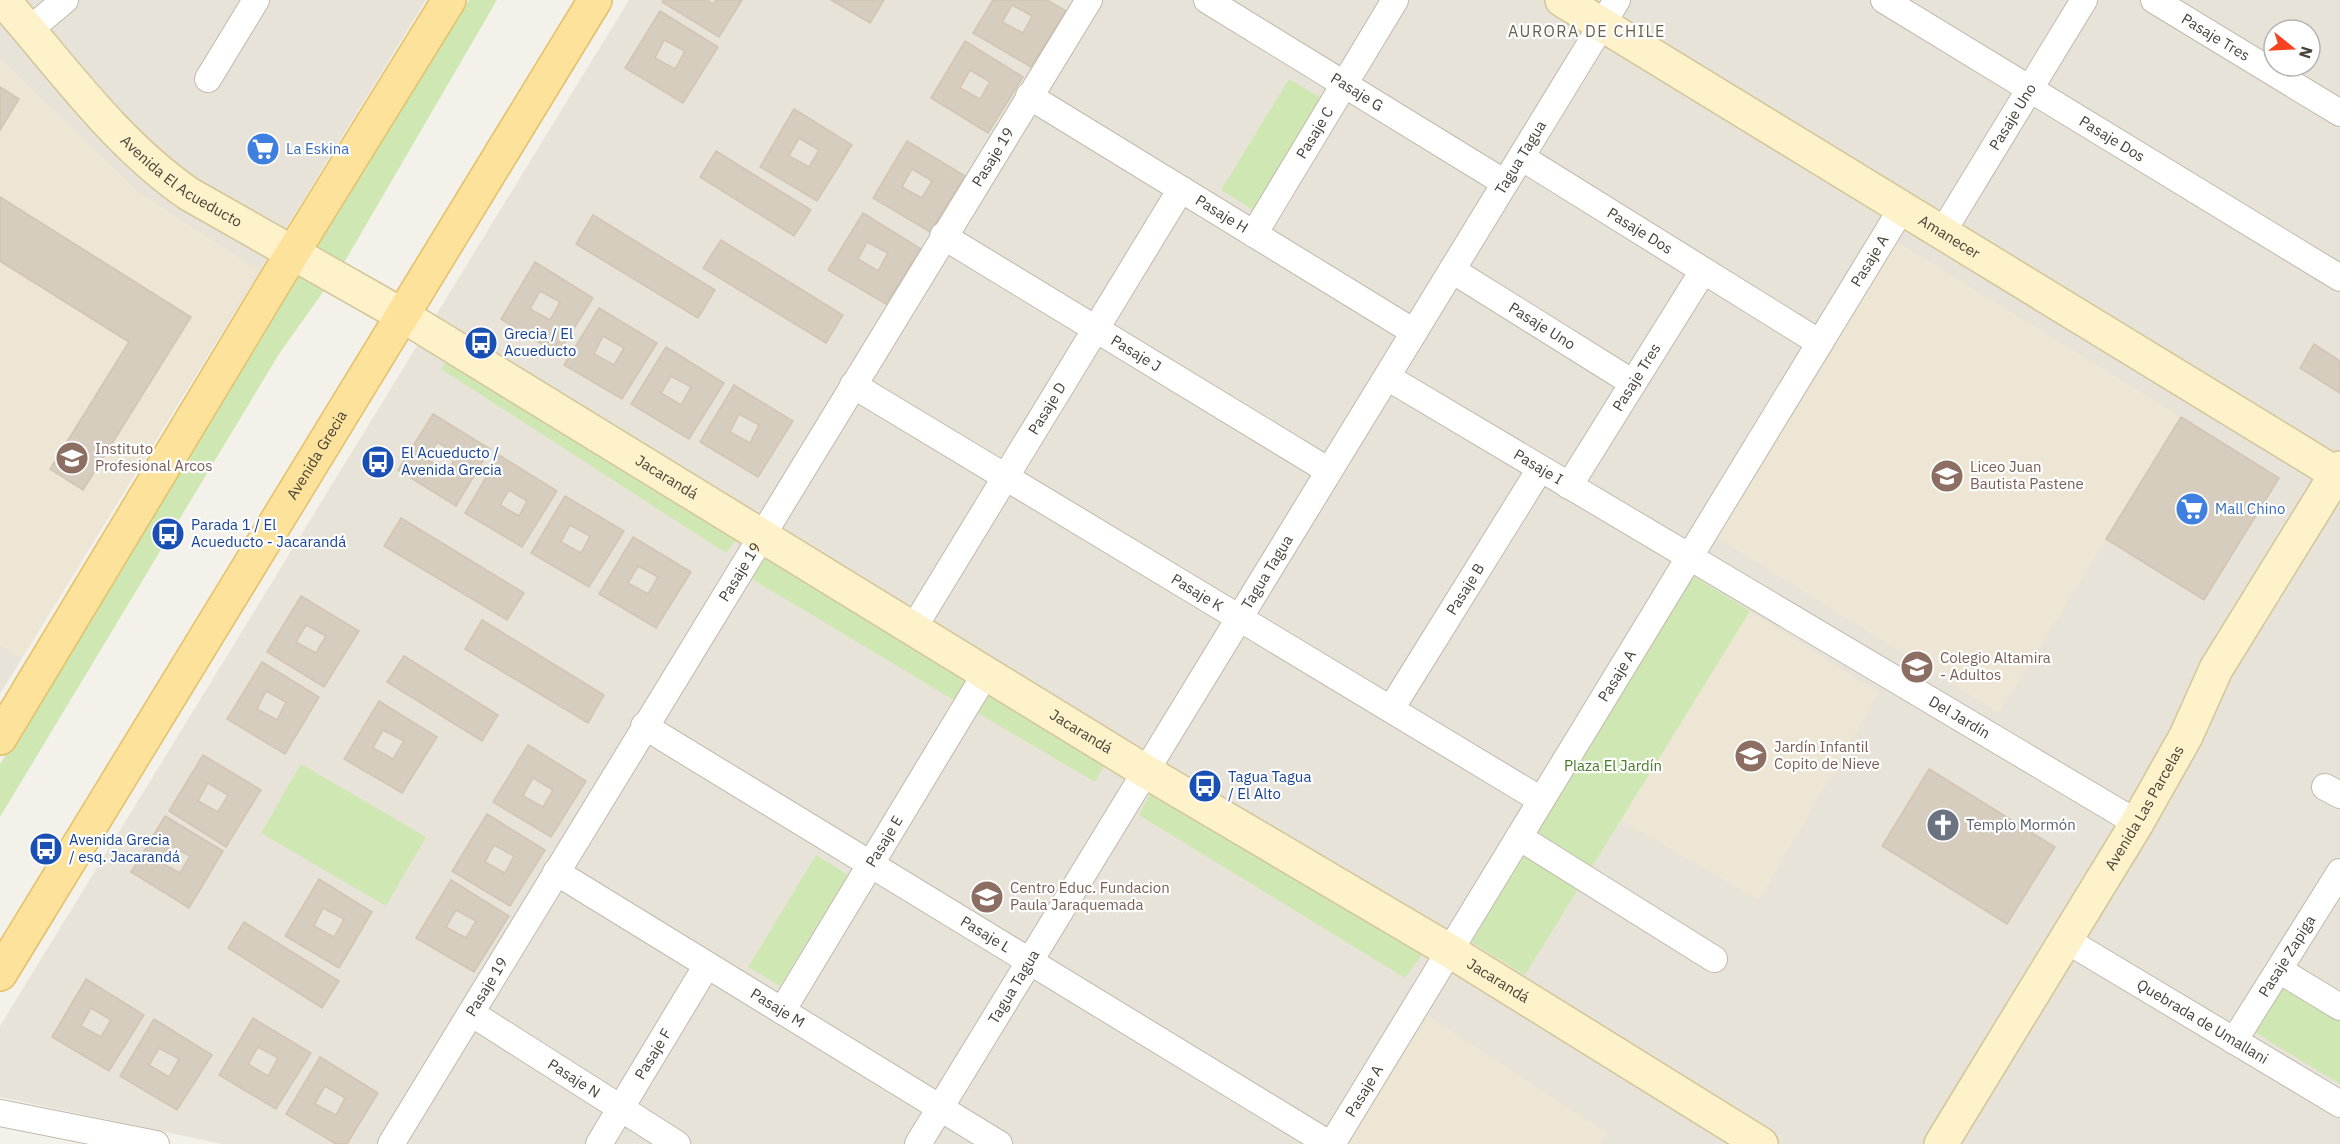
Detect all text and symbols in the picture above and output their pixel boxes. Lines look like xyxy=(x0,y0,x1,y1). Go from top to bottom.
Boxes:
street label: Pasaje Tres xyxy=(2178,9,2254,65)
north arrow xyxy=(2262,18,2322,78)
district label: AURORA DE CHILE xyxy=(1508,21,1666,41)
text: N xyxy=(2295,44,2318,61)
street label: Pasaje G xyxy=(1327,68,1387,115)
street label: Pasaje Uno xyxy=(1985,80,2040,154)
street label: Pasaje C xyxy=(1292,103,1337,162)
street label: Pasaje Dos xyxy=(2076,111,2149,166)
street label: Tagua Tagua xyxy=(1490,117,1550,198)
street label: Pasaje 19 xyxy=(967,124,1018,190)
street label: Avenida El Acueducto xyxy=(117,131,246,231)
supermarket icon: La Eskina xyxy=(245,131,281,167)
place label: La Eskina xyxy=(286,139,349,158)
street label: Pasaje H xyxy=(1192,190,1252,237)
street label: Pasaje Dos xyxy=(1604,203,1676,258)
street label: Amanecer xyxy=(1915,210,1984,263)
street label: Pasaje A xyxy=(1846,231,1893,290)
street label: Pasaje Uno xyxy=(1505,298,1579,354)
place label: Grecia / El Acueducto xyxy=(504,324,576,360)
bus stop icon: Grecia / El Acueducto xyxy=(463,325,499,361)
street label: Pasaje J xyxy=(1108,331,1165,376)
street label: Pasaje Tres xyxy=(1608,340,1665,415)
street label: Pasaje D xyxy=(1024,379,1070,438)
street label: Avenida Grecia xyxy=(282,407,351,503)
place label: Instituto Profesional Arcos xyxy=(95,439,213,475)
school or university icon: Instituto Profesional Arcos xyxy=(54,440,90,476)
place label: El Acueducto / Avenida Grecia xyxy=(401,443,502,479)
bus stop icon: El Acueducto / Avenida Grecia xyxy=(360,444,396,480)
street label: Pasaje I xyxy=(1511,445,1567,488)
street label: Jacarandá xyxy=(632,451,702,503)
place label: Liceo Juan Bautista Pastene xyxy=(1970,457,2084,493)
school or university icon: Liceo Juan Bautista Pastene xyxy=(1929,458,1965,494)
supermarket icon: Mall Chino xyxy=(2174,491,2210,527)
place label: Mall Chino xyxy=(2215,499,2285,518)
place label: Parada 1 / El Acueducto - Jacarandá xyxy=(191,515,346,551)
bus stop icon: Parada 1 / El Acueducto - Jacarandá xyxy=(150,516,186,552)
street label: Tagua Tagua xyxy=(1237,531,1297,613)
street label: Pasaje 19 xyxy=(714,539,765,605)
street label: Pasaje B xyxy=(1442,559,1488,618)
street label: Pasaje K xyxy=(1168,569,1227,615)
street label: Pasaje A xyxy=(1594,646,1640,705)
place label: Colegio Altamira - Adultos xyxy=(1940,648,2051,684)
school or university icon: Colegio Altamira - Adultos xyxy=(1899,649,1935,685)
street label: Del Jardín xyxy=(1926,691,1994,743)
street label: Jacarandá xyxy=(1046,705,1116,758)
place label: Jardín Infantil Copito de Nieve xyxy=(1774,737,1880,773)
school or university icon: Jardín Infantil Copito de Nieve xyxy=(1733,738,1769,774)
street label: Avenida Las Parcelas xyxy=(2100,742,2188,874)
park label: Plaza El Jardín xyxy=(1564,756,1662,775)
place label: Tagua Tagua / El Alto xyxy=(1228,767,1311,803)
bus stop icon: Tagua Tagua / El Alto xyxy=(1187,768,1223,804)
church icon: Templo Mormón xyxy=(1925,807,1961,843)
street label: Pasaje E xyxy=(861,812,907,870)
place label: Templo Mormón xyxy=(1966,815,2076,834)
place label: Avenida Grecia / esq. Jacarandá xyxy=(69,830,180,866)
bus stop icon: Avenida Grecia / esq. Jacarandá xyxy=(28,831,64,867)
place label: Centro Educ. Fundacion Paula Jaraquemada xyxy=(1010,878,1170,914)
school or university icon: Centro Educ. Fundacion Paula Jaraquemada xyxy=(969,879,1005,915)
street label: Pasaje L xyxy=(957,911,1015,957)
street label: Pasaje Zapiga xyxy=(2254,912,2319,1000)
street label: Tagua Tagua xyxy=(984,946,1043,1027)
street label: Pasaje 19 xyxy=(461,954,512,1020)
street label: Jacarandá xyxy=(1464,954,1533,1007)
street label: Quebrada de Umallani xyxy=(2133,975,2272,1068)
street label: Pasaje M xyxy=(747,984,808,1031)
street label: Pasaje F xyxy=(630,1025,675,1083)
street label: Pasaje N xyxy=(544,1054,604,1102)
street label: Pasaje A xyxy=(1341,1061,1387,1120)

